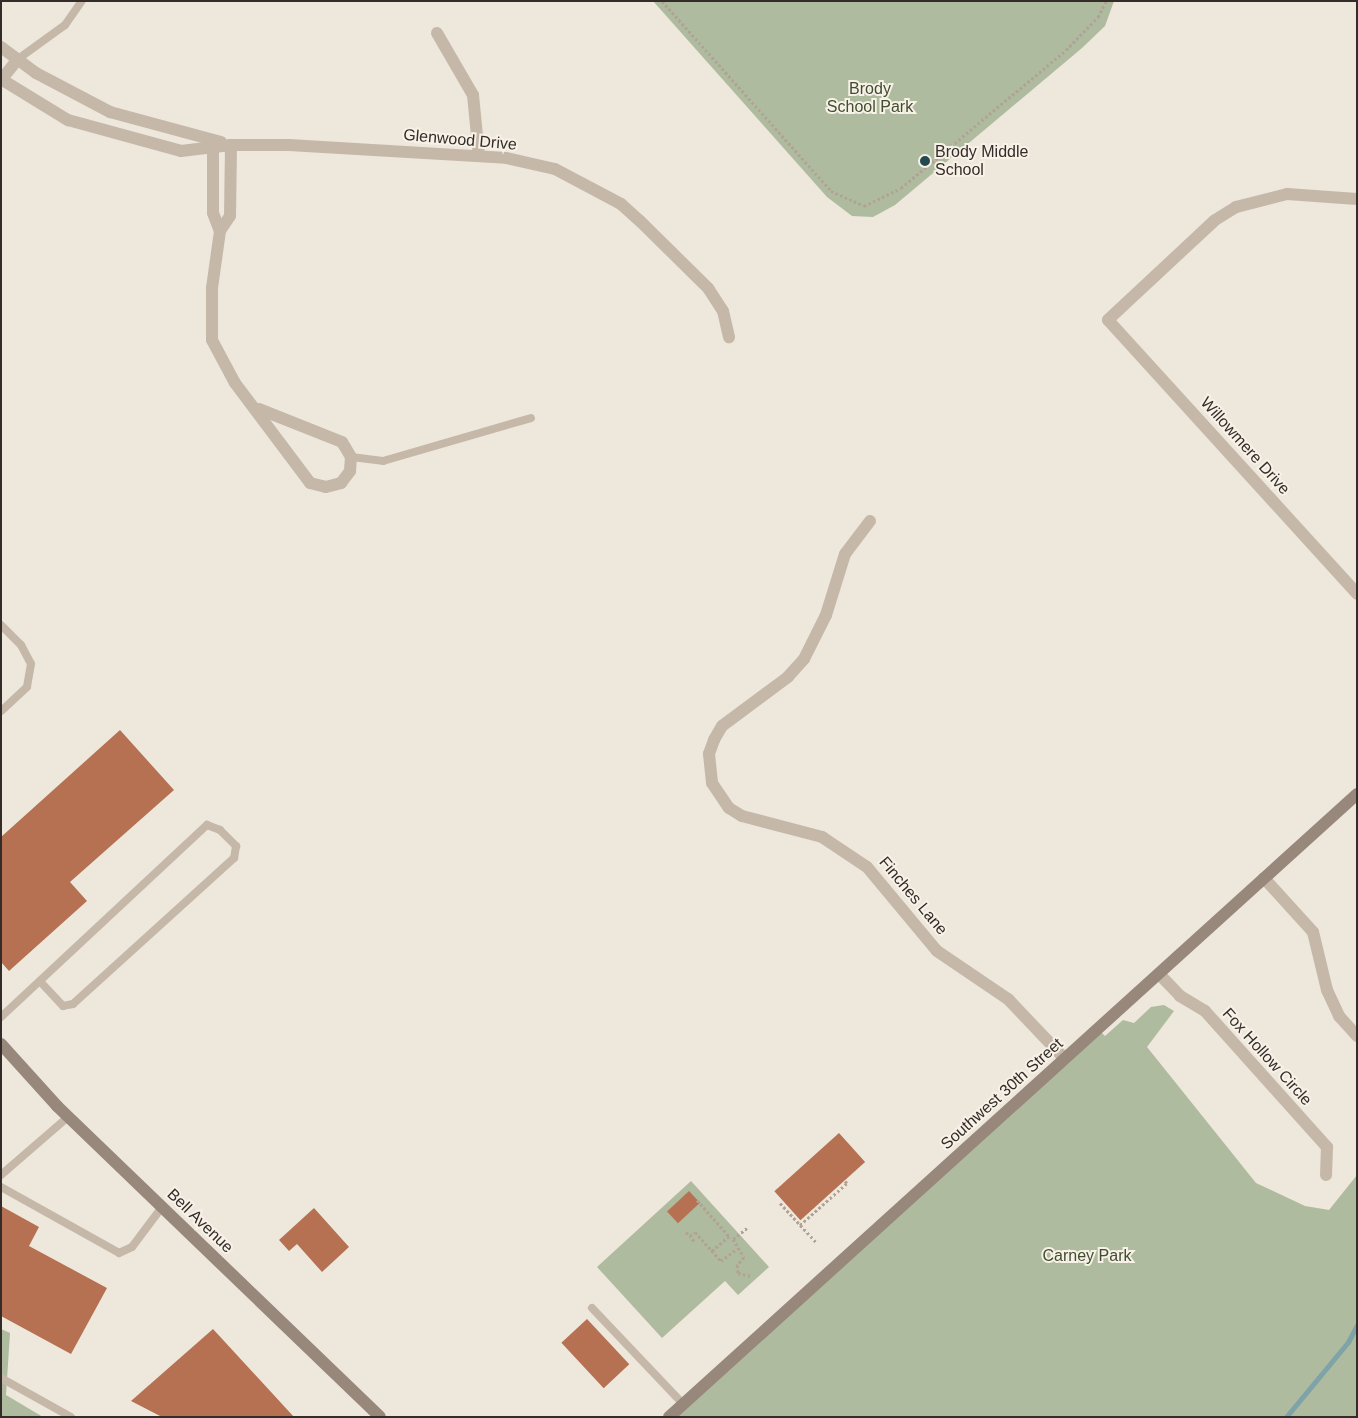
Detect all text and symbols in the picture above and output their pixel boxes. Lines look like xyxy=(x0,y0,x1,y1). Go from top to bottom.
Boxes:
park label: Brody School Park xyxy=(827,79,913,117)
street label: Glenwood Drive xyxy=(402,125,518,155)
place label: Brody Middle School xyxy=(935,142,1028,180)
marker: Brody Middle School xyxy=(919,155,931,167)
street label: Willowmere Drive xyxy=(1196,393,1294,499)
street label: Finches Lane xyxy=(875,853,951,939)
street label: Fox Hollow Circle xyxy=(1218,1004,1316,1110)
street label: Southwest 30th Street xyxy=(937,1034,1067,1154)
street label: Bell Avenue xyxy=(163,1185,237,1257)
park label: Carney Park xyxy=(1043,1246,1131,1266)

